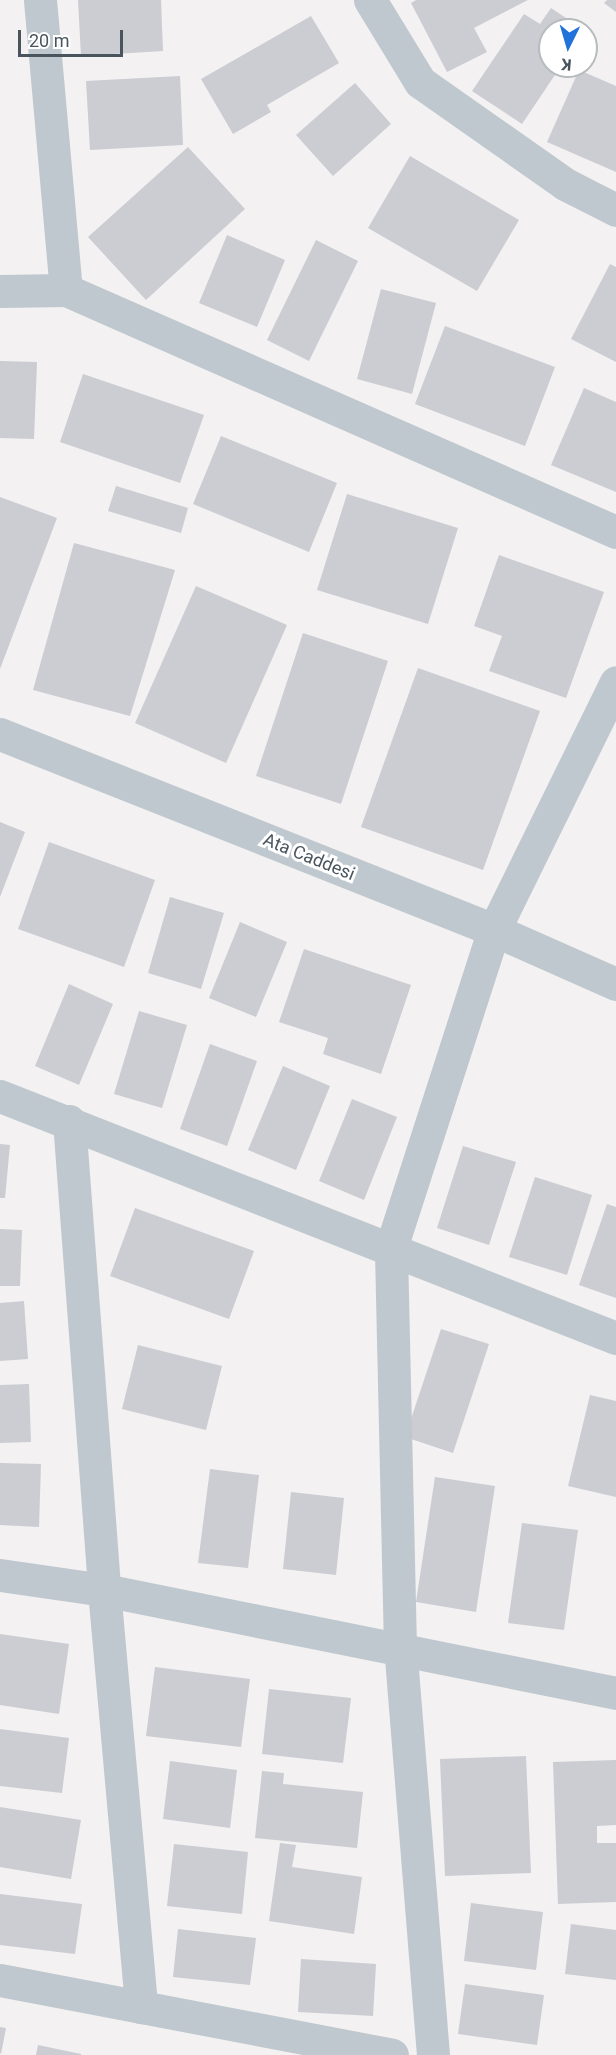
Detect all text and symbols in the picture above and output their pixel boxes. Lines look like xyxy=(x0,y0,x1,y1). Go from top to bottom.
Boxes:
scale bar xyxy=(21,18,126,56)
north arrow xyxy=(538,18,598,78)
text: 20 m xyxy=(29,30,69,51)
text: K xyxy=(561,55,572,74)
street label: Ata Caddesi xyxy=(260,829,358,885)

